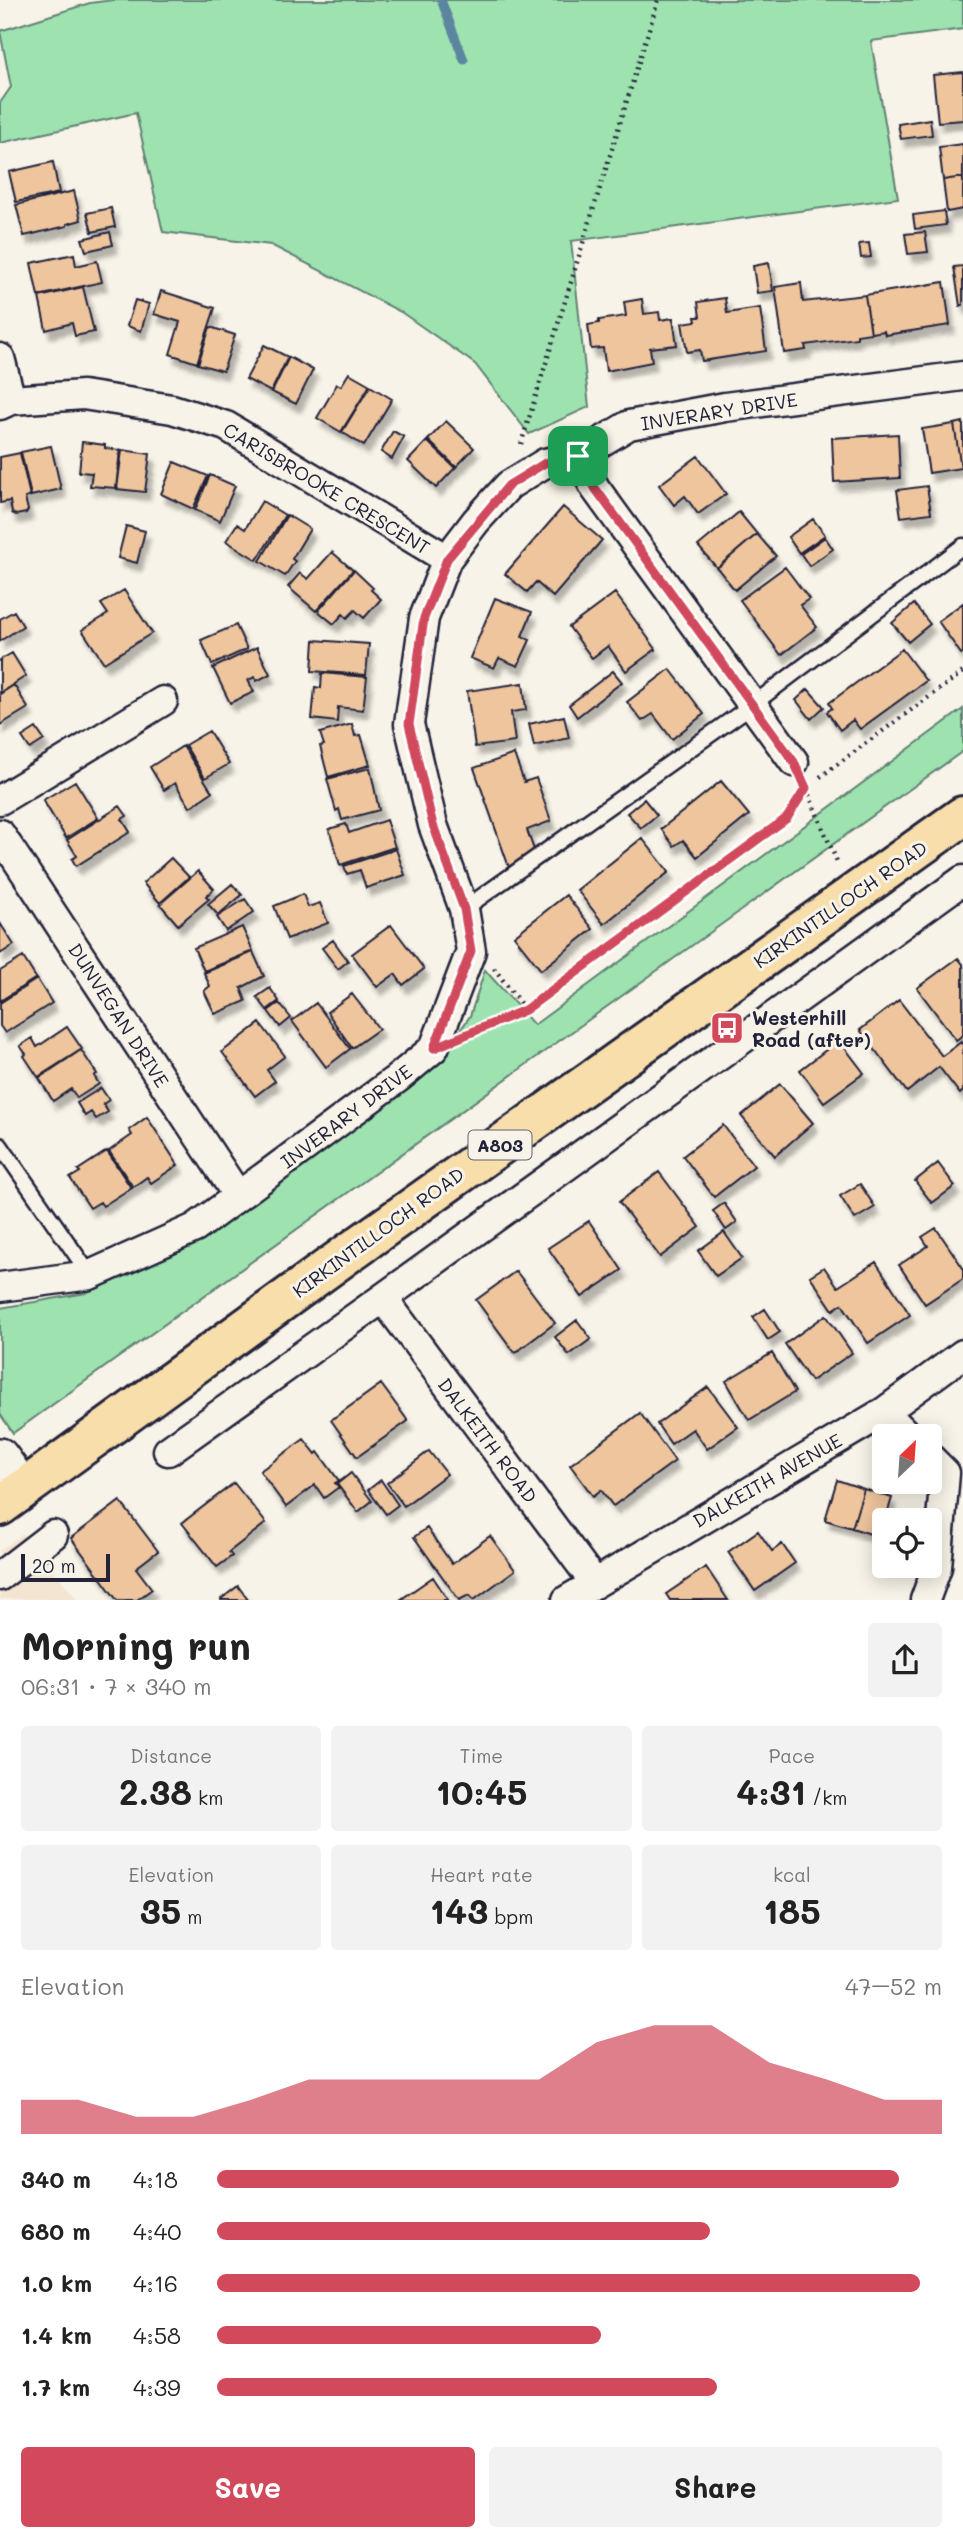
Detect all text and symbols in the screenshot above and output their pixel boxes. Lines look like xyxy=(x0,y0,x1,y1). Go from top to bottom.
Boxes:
street label: INVERARY DRIVE xyxy=(639,386,799,436)
street label: CARISBROOKE CRESCENT xyxy=(219,416,435,560)
pin xyxy=(548,426,608,486)
icon: arrive xyxy=(559,437,597,475)
street label: KIRKINTILLOCH ROAD xyxy=(748,835,932,973)
street label: DUNVEGAN DRIVE xyxy=(63,938,175,1092)
place label: Westerhill Road (after) xyxy=(752,1005,871,1052)
bus stop icon: Westerhill Road (after) xyxy=(708,1009,746,1047)
street label: INVERARY DRIVE xyxy=(275,1058,417,1174)
road number: A803 xyxy=(468,1130,532,1160)
street label: KIRKINTILLOCH ROAD xyxy=(287,1161,469,1303)
street label: DALKEITH ROAD xyxy=(433,1372,543,1508)
north arrow xyxy=(872,1424,942,1494)
map controls xyxy=(872,1424,942,1578)
street label: DALKEITH AVENUE xyxy=(688,1427,846,1533)
button: locate xyxy=(872,1508,942,1578)
scale bar xyxy=(21,1550,110,1582)
text: 20 m xyxy=(32,1553,76,1578)
text: Morning run xyxy=(21,1620,251,1670)
button: share xyxy=(868,1623,942,1697)
text: 06:31 · 7 × 340 m xyxy=(21,1671,212,1701)
text: Distance xyxy=(130,1743,212,1768)
text: Time xyxy=(460,1743,503,1768)
text: Pace xyxy=(769,1743,815,1768)
text: 2.38 xyxy=(119,1768,192,1814)
text: 10:45 xyxy=(436,1768,527,1814)
text: 4:31 xyxy=(736,1768,806,1814)
text: km xyxy=(192,1785,223,1810)
text: /km xyxy=(806,1785,847,1810)
text: Elevation xyxy=(129,1862,214,1887)
text: Heart rate xyxy=(430,1862,533,1887)
text: kcal xyxy=(773,1862,811,1887)
text: 35 xyxy=(140,1887,181,1933)
text: 143 xyxy=(430,1887,488,1933)
text: 185 xyxy=(763,1887,821,1933)
text: m xyxy=(181,1904,203,1929)
text: bpm xyxy=(488,1904,533,1929)
text: Elevation xyxy=(21,1971,124,2001)
text: 47–52 m xyxy=(845,1971,942,2001)
text: 340 m xyxy=(21,2164,91,2194)
text: 4:18 xyxy=(133,2164,178,2194)
text: 680 m xyxy=(21,2216,91,2246)
text: 4:40 xyxy=(133,2216,181,2246)
text: 1.0 km xyxy=(21,2268,92,2298)
text: 4:16 xyxy=(133,2268,178,2298)
text: 1.4 km xyxy=(21,2320,92,2350)
text: 4:58 xyxy=(133,2320,181,2350)
text: 1.7 km xyxy=(21,2372,90,2402)
text: 4:39 xyxy=(133,2372,181,2402)
button: Save xyxy=(21,2447,475,2527)
button: Share xyxy=(489,2447,942,2527)

